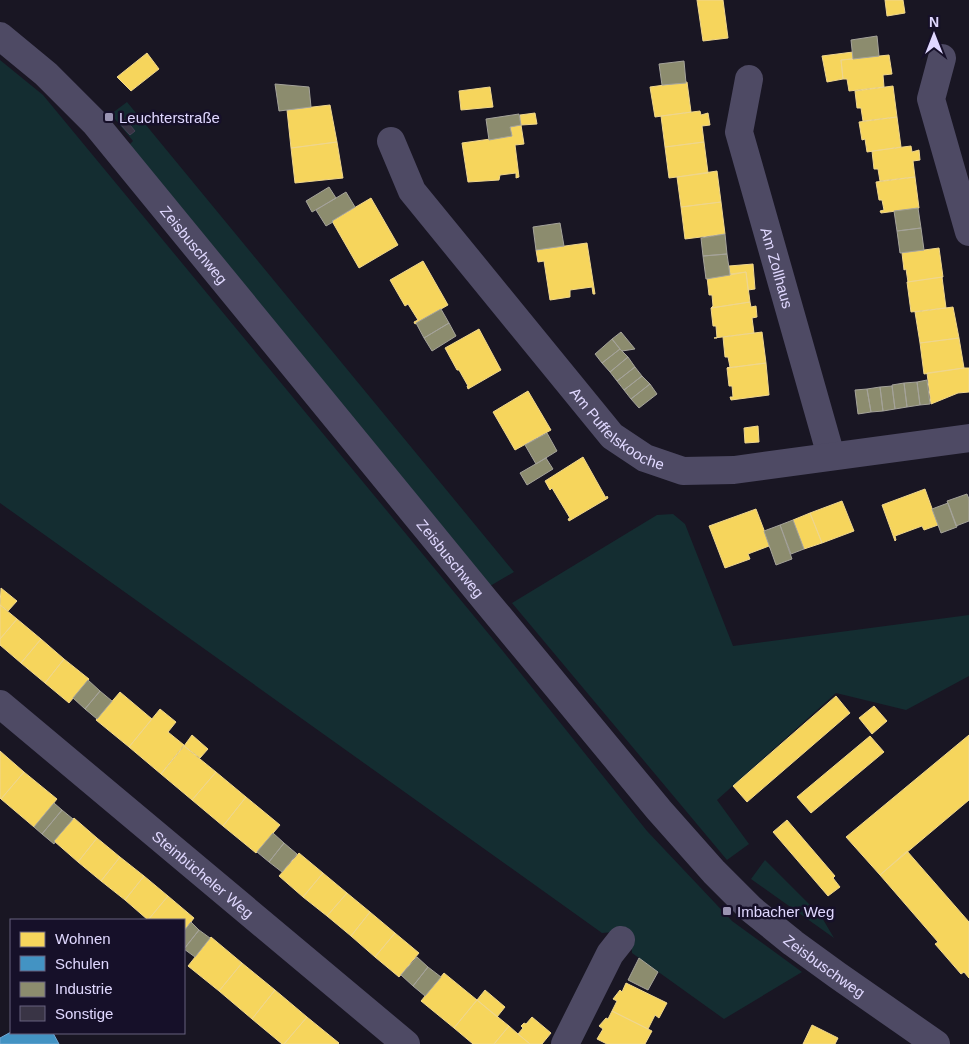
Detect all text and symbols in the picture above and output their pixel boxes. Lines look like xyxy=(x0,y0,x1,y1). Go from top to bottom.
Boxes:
north arrow xyxy=(909,10,959,60)
text: N xyxy=(929,14,939,30)
place label: Leuchterstraße xyxy=(119,109,220,126)
marker: Leuchterstraße xyxy=(103,111,115,123)
street label: Zeisbuschweg xyxy=(157,202,231,287)
street label: Am Zollhaus xyxy=(758,225,797,310)
street label: Am Puffelskooche xyxy=(567,383,667,473)
street label: Zeisbuschweg xyxy=(414,516,488,601)
street label: Steinbücheler Weg xyxy=(149,827,257,921)
place label: Imbacher Weg xyxy=(737,903,834,920)
marker: Imbacher Weg xyxy=(721,905,733,917)
legend xyxy=(10,919,185,1034)
text: Wohnen xyxy=(55,930,111,947)
street label: Zeisbuschweg xyxy=(781,931,869,1001)
text: Schulen xyxy=(55,955,109,972)
text: Industrie xyxy=(55,980,113,997)
text: Sonstige xyxy=(55,1005,113,1022)

